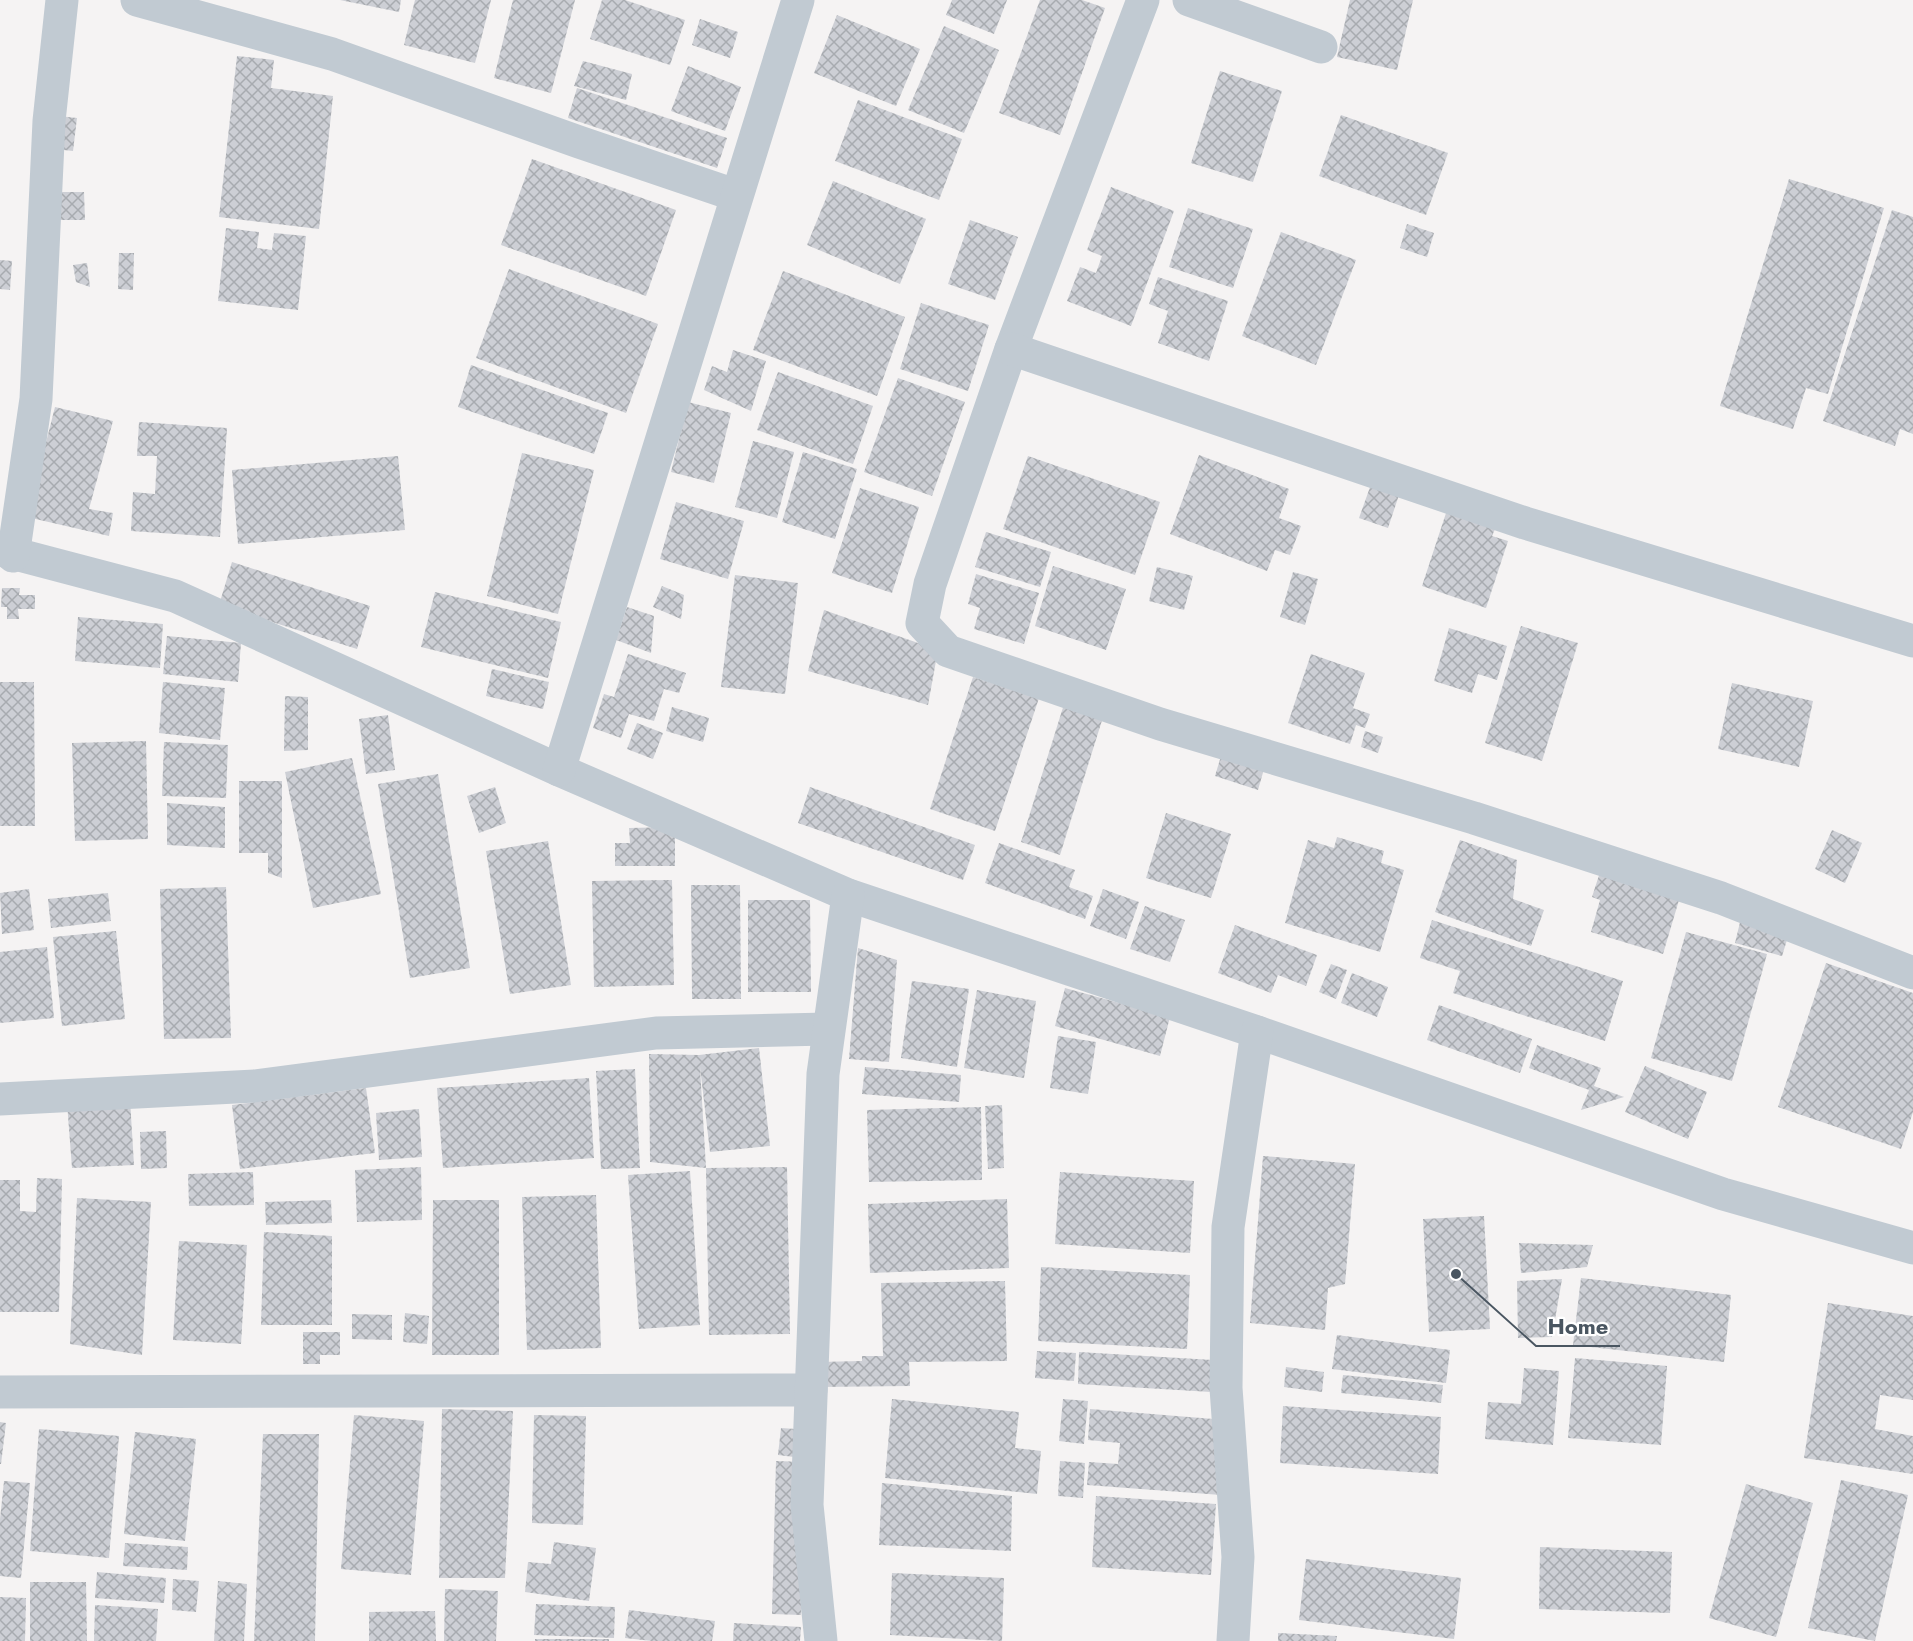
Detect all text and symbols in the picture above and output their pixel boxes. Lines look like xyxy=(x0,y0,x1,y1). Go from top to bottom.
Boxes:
callout: Home xyxy=(1536,1306,1620,1346)
text: Home xyxy=(1548,1310,1608,1342)

